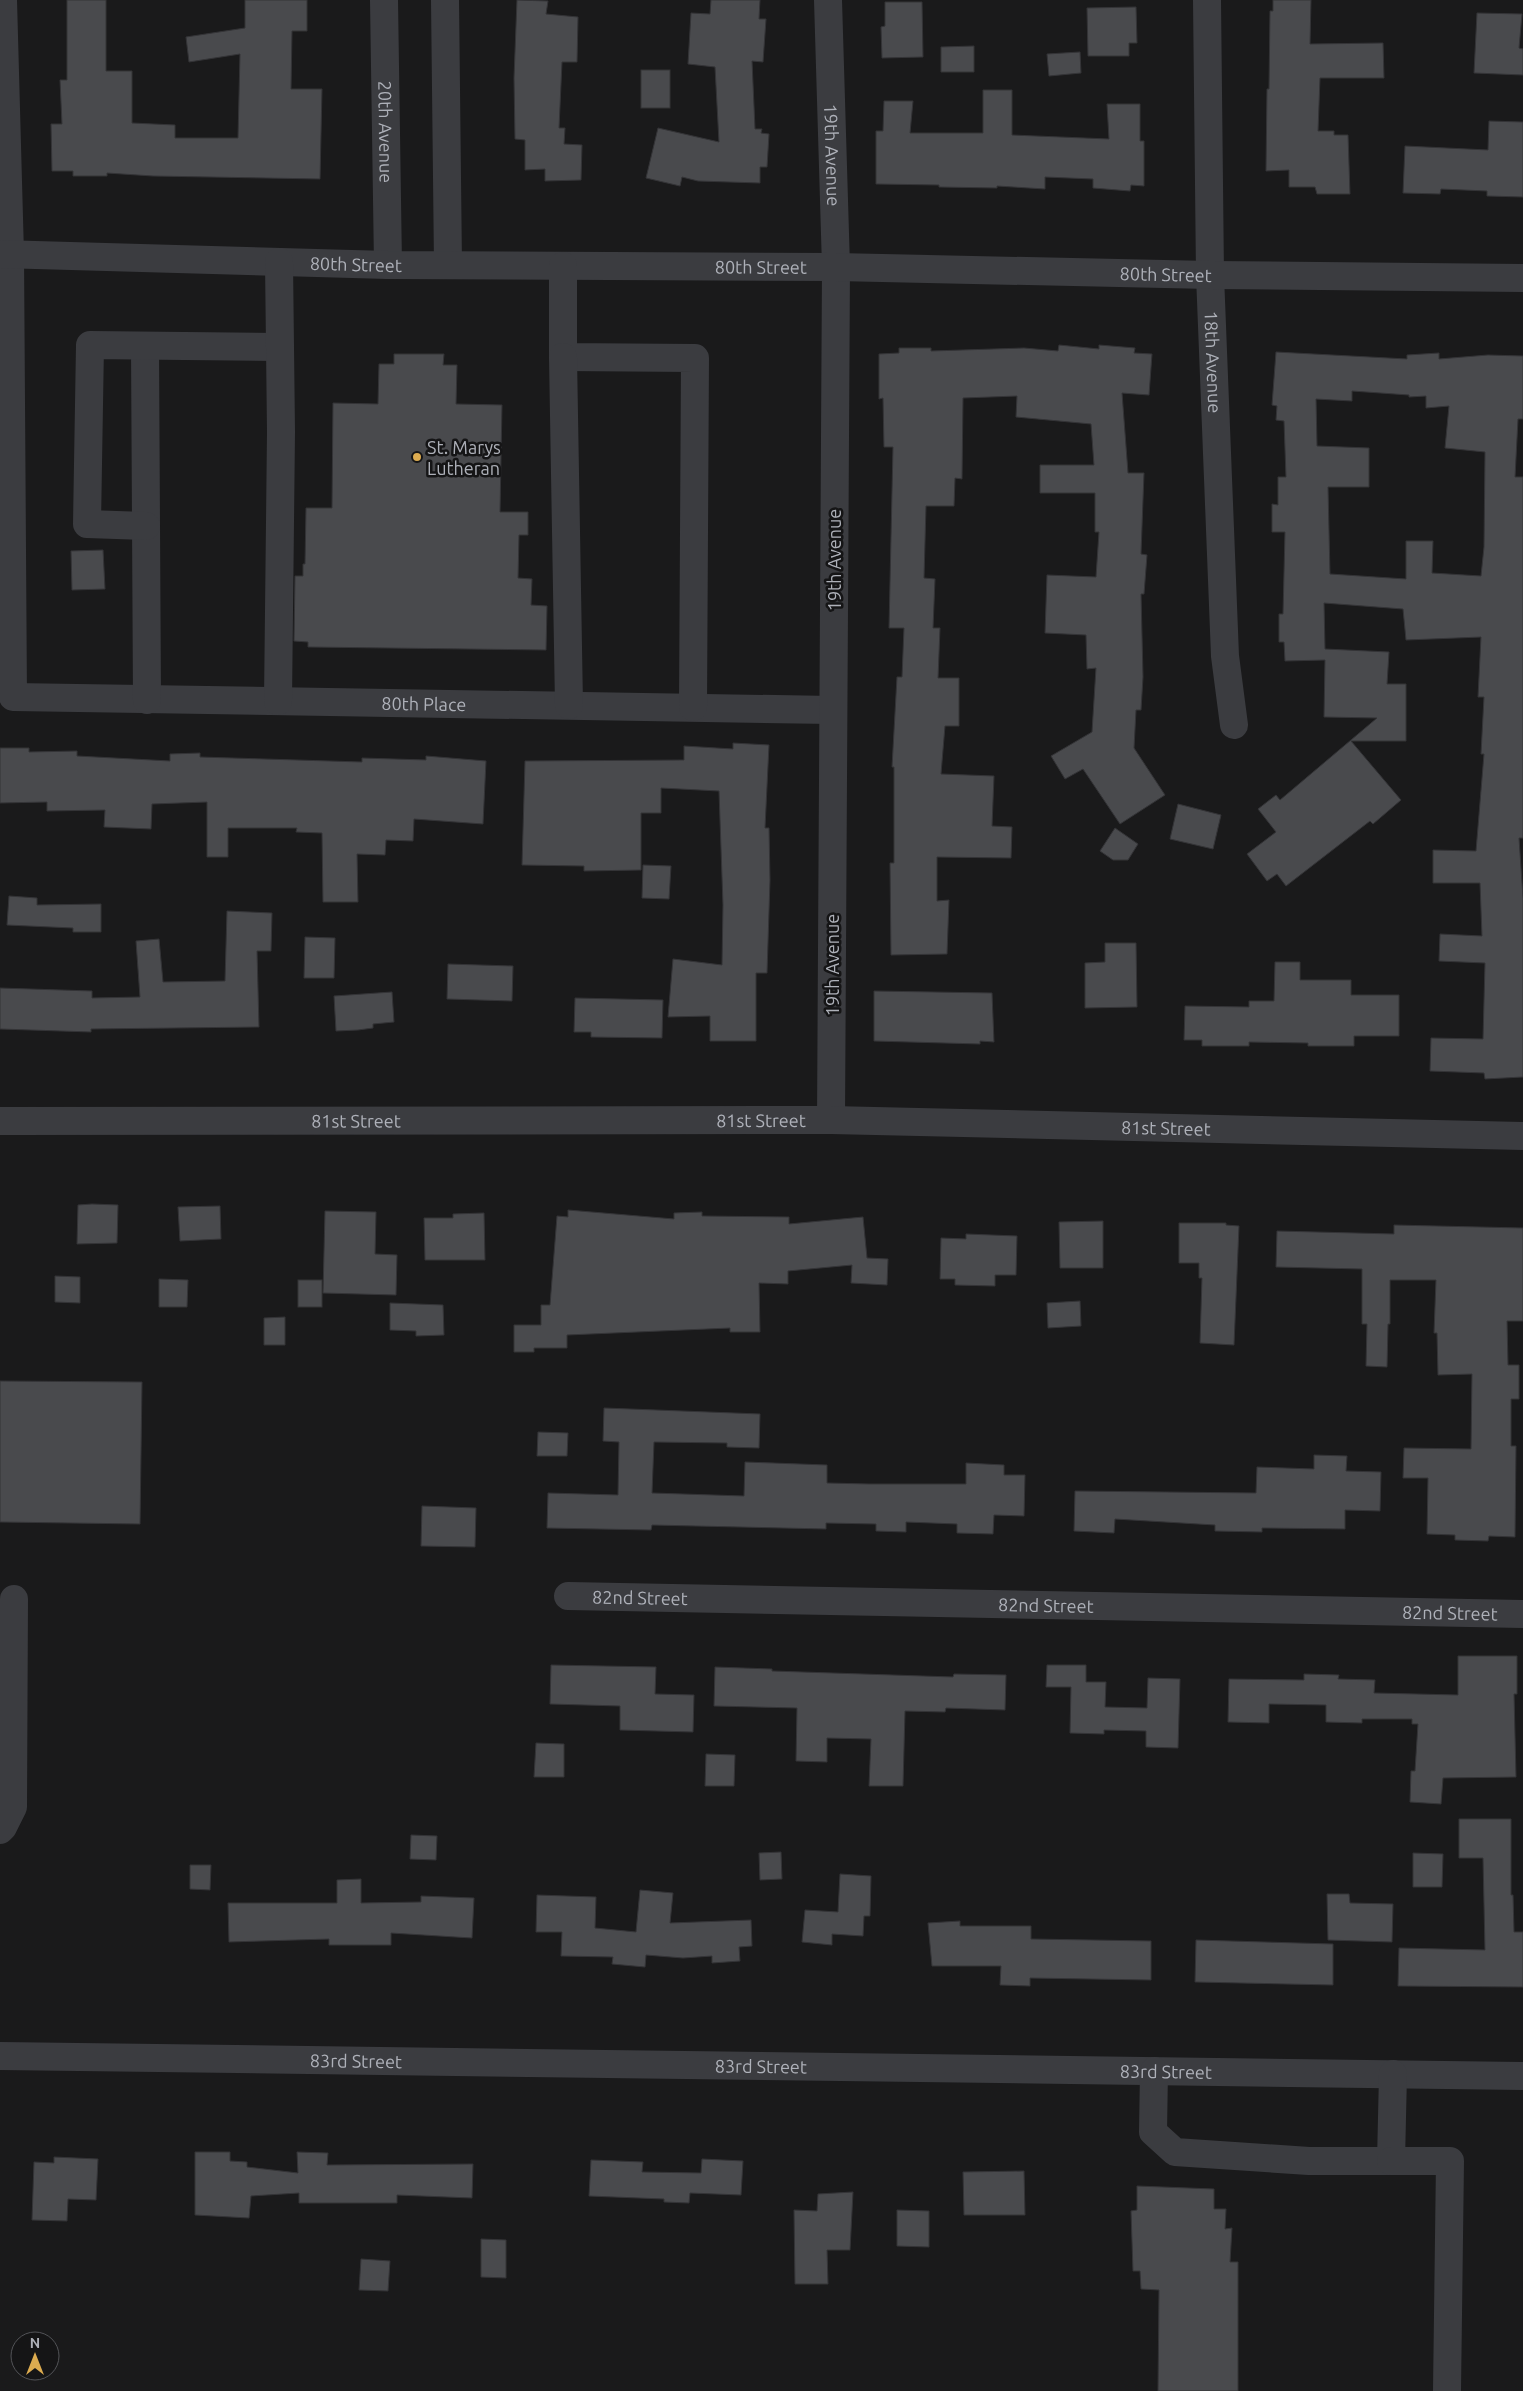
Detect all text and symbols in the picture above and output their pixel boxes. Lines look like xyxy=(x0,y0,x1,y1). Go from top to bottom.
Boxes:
street label: 20th Avenue xyxy=(375,81,397,183)
street label: 19th Avenue xyxy=(821,103,844,206)
street label: 80th Street xyxy=(310,253,402,275)
street label: 80th Street xyxy=(715,256,807,277)
street label: 80th Street xyxy=(1120,263,1212,285)
street label: 18th Avenue xyxy=(1201,310,1225,413)
place label: St. Marys Lutheran xyxy=(427,437,501,478)
marker: St. Marys Lutheran xyxy=(411,451,423,463)
street label: 19th Avenue xyxy=(824,509,844,611)
street label: 80th Place xyxy=(381,693,466,714)
street label: 19th Avenue xyxy=(822,914,842,1016)
street label: 81st Street xyxy=(716,1110,806,1130)
street label: 81st Street xyxy=(311,1111,401,1131)
street label: 81st Street xyxy=(1121,1117,1211,1139)
street label: 82nd Street xyxy=(592,1586,688,1608)
street label: 82nd Street xyxy=(998,1594,1094,1616)
street label: 82nd Street xyxy=(1402,1602,1498,1624)
street label: 83rd Street xyxy=(310,2050,402,2071)
street label: 83rd Street xyxy=(715,2055,807,2077)
street label: 83rd Street xyxy=(1120,2061,1212,2082)
north arrow xyxy=(10,2331,60,2381)
text: N xyxy=(30,2335,40,2351)

